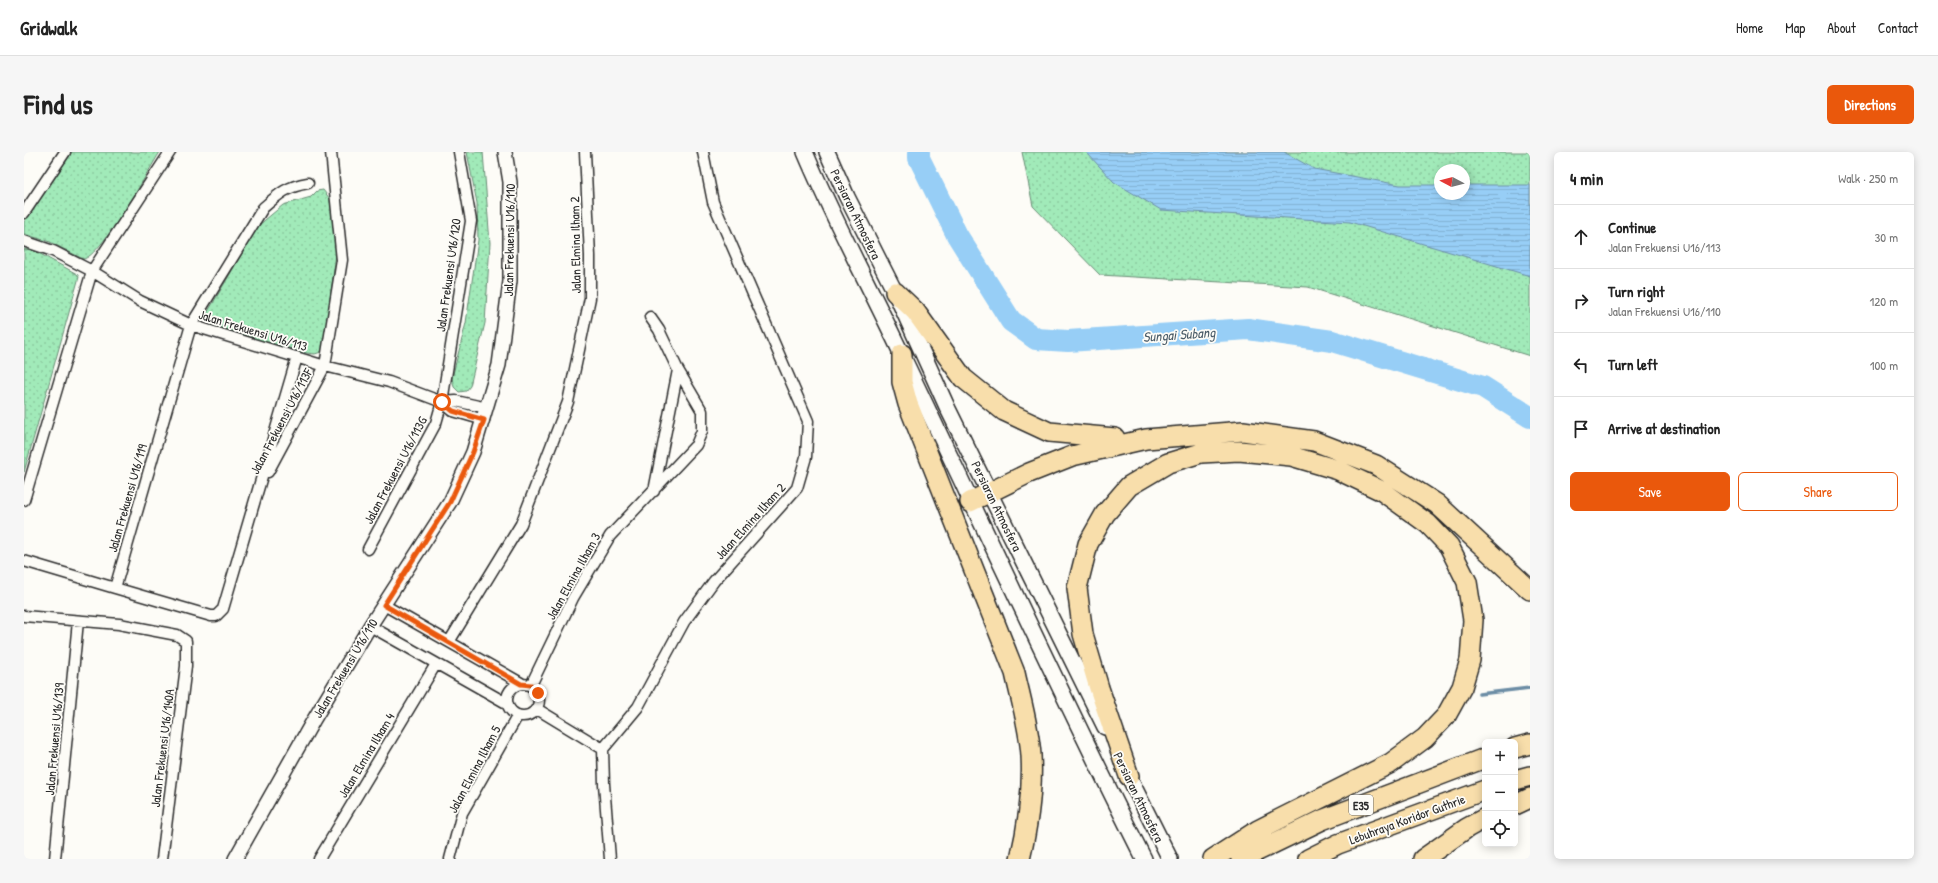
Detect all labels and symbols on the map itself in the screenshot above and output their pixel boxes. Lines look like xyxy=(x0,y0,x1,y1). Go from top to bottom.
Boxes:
north arrow xyxy=(1434,164,1470,200)
street label: Persiaran Atmosfera xyxy=(826,166,886,262)
street label: Jalan Frekuensi U16/110 xyxy=(499,183,519,297)
street label: Jalan Elmina Ilham 2 xyxy=(565,196,585,294)
street label: Jalan Frekuensi U16/120 xyxy=(431,217,465,333)
street label: Jalan Frekuensi U16/113 xyxy=(196,305,310,355)
water label: Sungai Subang xyxy=(1142,322,1217,347)
street label: Jalan Frekuensi U16/113F xyxy=(245,364,317,477)
route start xyxy=(433,393,451,411)
street label: Jalan Frekuensi U16/113G xyxy=(359,413,431,527)
street label: Jalan Frekuensi U16/119 xyxy=(103,442,151,554)
street label: Persiaran Atmosfera xyxy=(967,458,1027,554)
street label: Jalan Elmina Ilham 2 xyxy=(711,479,789,563)
street label: Jalan Elmina Ilham 3 xyxy=(542,529,604,623)
street label: Jalan Frekuensi U16/110 xyxy=(308,615,382,721)
street label: Jalan Frekuensi U16/139 xyxy=(40,682,68,796)
route end xyxy=(529,684,547,702)
street label: Jalan Frekuensi U16/140A xyxy=(146,687,178,808)
street label: Jalan Elmina Ilham 4 xyxy=(334,709,399,801)
street label: Jalan Elmina Ilham 5 xyxy=(443,722,505,816)
street label: Persiaran Atmosfera xyxy=(1109,749,1169,845)
street label: Lebuhraya Koridor Guthrie xyxy=(1346,790,1468,848)
road number: E35 xyxy=(1349,795,1373,815)

